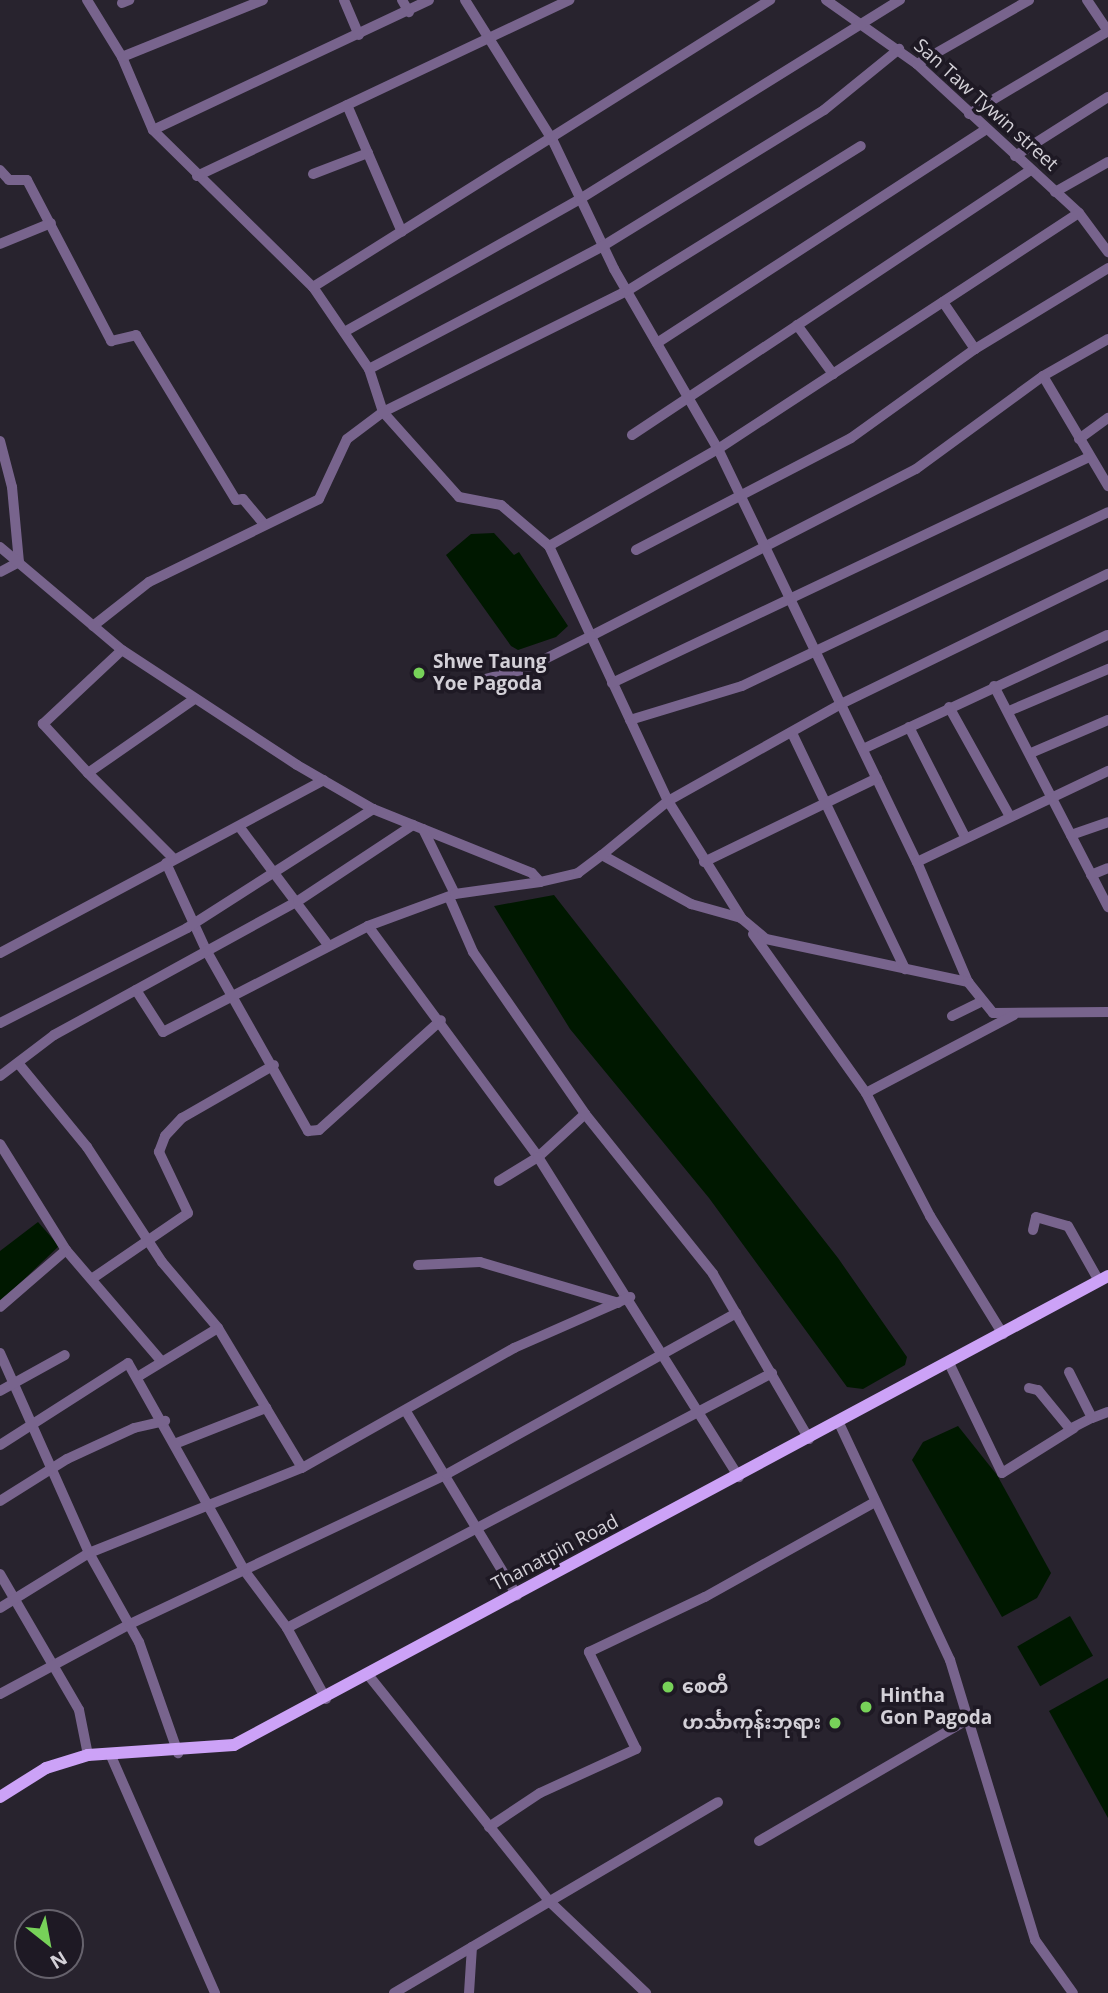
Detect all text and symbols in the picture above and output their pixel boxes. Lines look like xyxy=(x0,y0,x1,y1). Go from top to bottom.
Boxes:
street label: San Taw Tywin street xyxy=(909,34,1063,176)
place label: Shwe Taung Yoe Pagoda xyxy=(433,651,547,695)
marker: Shwe Taung Yoe Pagoda xyxy=(411,665,427,681)
street label: Thanatpin Road xyxy=(488,1510,622,1596)
place label: စေတီ xyxy=(682,1676,728,1698)
marker: စေတီ xyxy=(660,1679,676,1695)
place label: Hintha Gon Pagoda xyxy=(880,1685,992,1729)
marker: Hintha Gon Pagoda xyxy=(858,1699,874,1715)
place label: ဟင်္သာကုန်းဘုရား xyxy=(683,1712,821,1734)
marker: ဟင်္သာကုန်းဘုရား xyxy=(827,1715,843,1731)
north arrow xyxy=(14,1909,84,1979)
text: N xyxy=(45,1945,72,1975)

